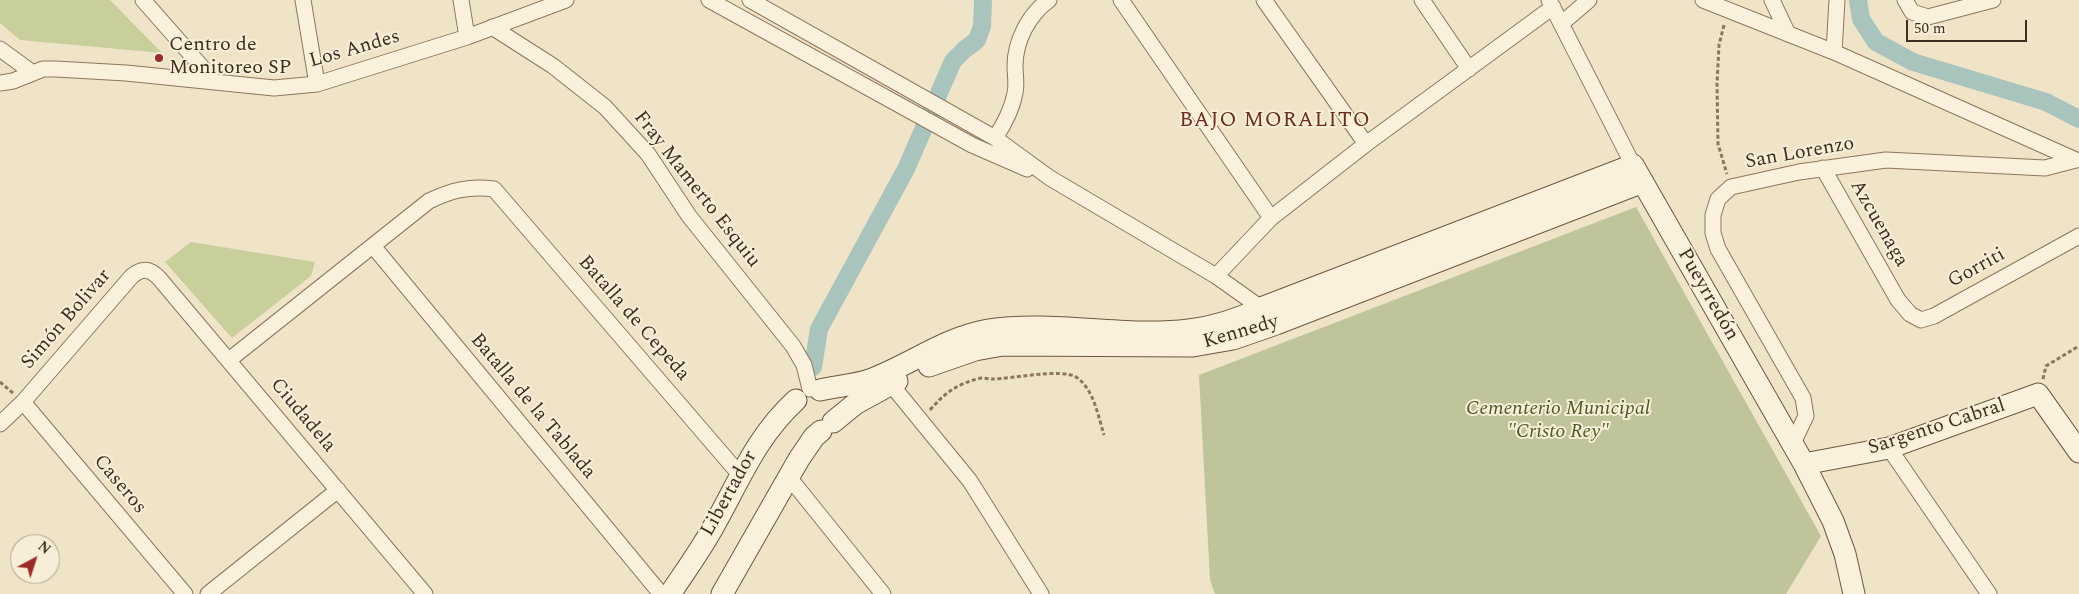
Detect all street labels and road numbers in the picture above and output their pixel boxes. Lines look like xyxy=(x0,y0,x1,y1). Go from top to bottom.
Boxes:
street label: Los Andes xyxy=(307,26,403,74)
street label: Fray Mamerto Esquiu xyxy=(627,107,765,273)
street label: San Lorenzo xyxy=(1744,133,1856,175)
street label: Azcuenaga xyxy=(1844,176,1912,272)
street label: Gorriti xyxy=(1944,244,2010,294)
street label: Pueyrredón xyxy=(1671,245,1743,345)
street label: Batalla de Cepeda xyxy=(572,251,694,387)
street label: Simón Bolivar xyxy=(17,265,117,375)
street label: Kennedy xyxy=(1200,311,1282,355)
street label: Batalla de la Tablada xyxy=(464,329,600,485)
street label: Ciudadela xyxy=(264,374,340,458)
street label: Sargento Cabral xyxy=(1865,395,2009,461)
street label: Libertador xyxy=(697,447,763,541)
street label: Caseros xyxy=(87,450,151,520)

